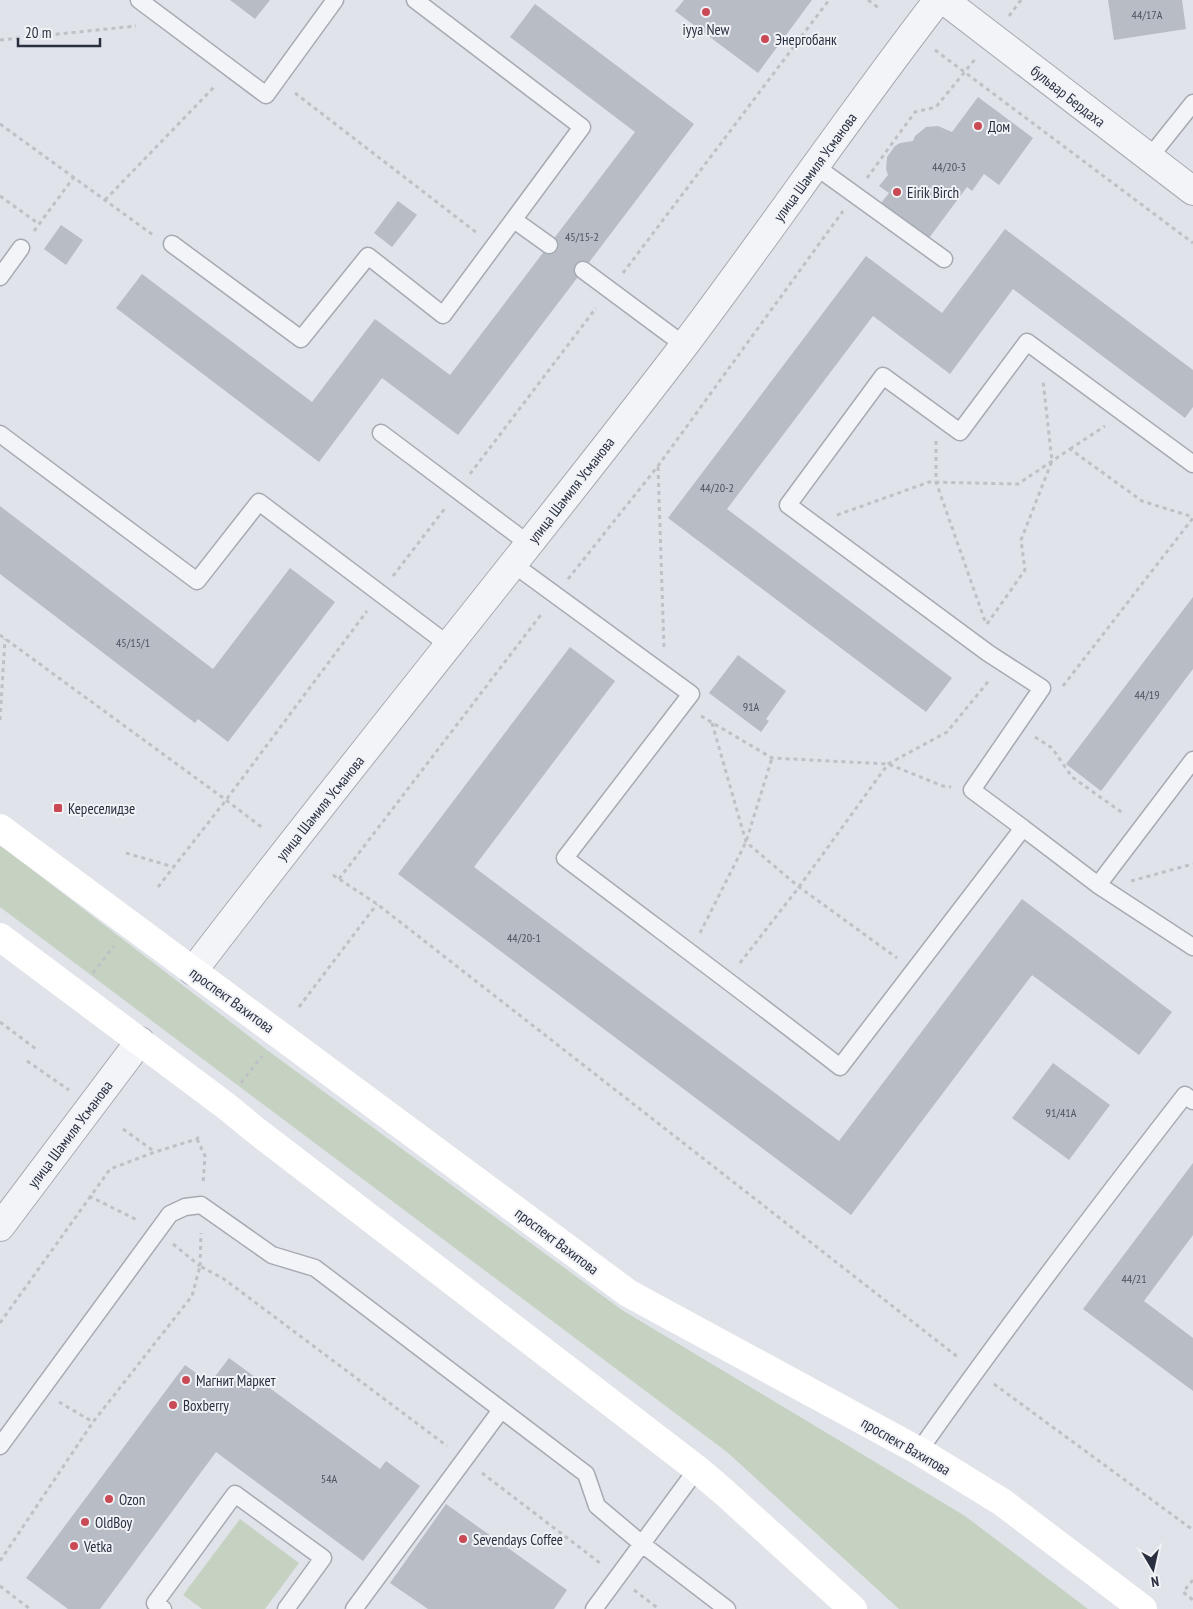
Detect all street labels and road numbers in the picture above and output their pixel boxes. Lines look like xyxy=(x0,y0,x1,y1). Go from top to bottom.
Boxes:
street label: бульвар Бердаха xyxy=(1027,61,1109,131)
street label: улица Шамиля Усманова xyxy=(769,109,861,225)
street label: улица Шамиля Усманова xyxy=(524,433,618,547)
street label: улица Шамиля Усманова xyxy=(272,752,368,864)
street label: проспект Вахитова xyxy=(186,963,278,1037)
street label: улица Шамиля Усманова xyxy=(23,1076,117,1192)
street label: проспект Вахитова xyxy=(511,1203,603,1279)
street label: проспект Вахитова xyxy=(858,1413,954,1479)

